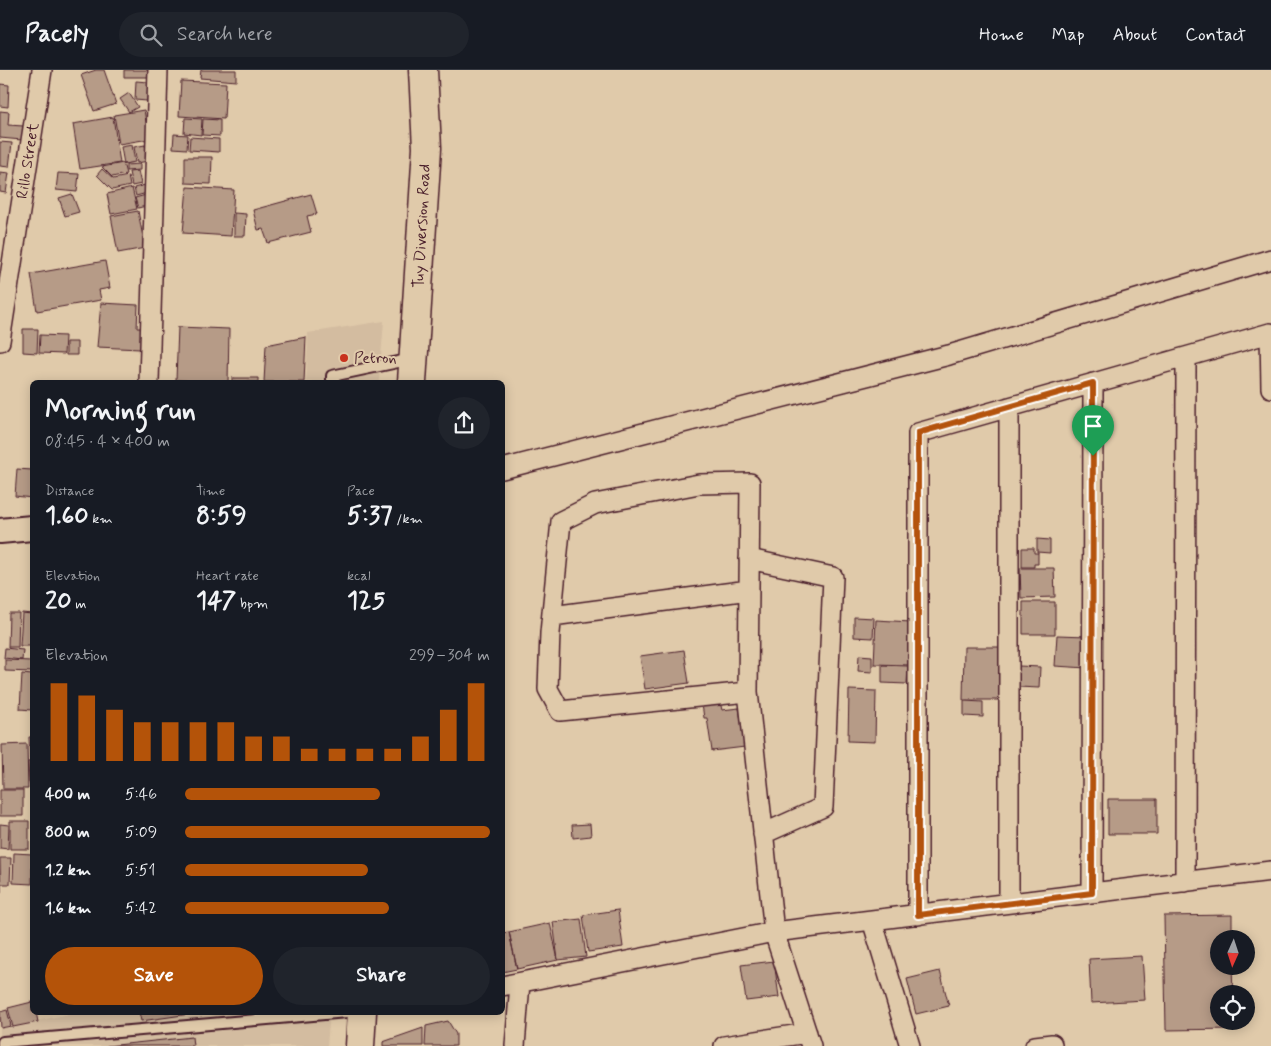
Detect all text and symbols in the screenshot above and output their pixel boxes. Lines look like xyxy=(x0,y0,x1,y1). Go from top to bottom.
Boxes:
search box xyxy=(119,12,469,57)
text: Pacely xyxy=(25,19,89,50)
icon: search xyxy=(137,21,165,49)
text: Search here xyxy=(177,22,273,47)
text: Home xyxy=(979,23,1024,47)
text: Map xyxy=(1052,23,1085,47)
text: About xyxy=(1113,23,1157,47)
text: Contact xyxy=(1185,23,1246,47)
street label: Rillo Street xyxy=(12,121,44,201)
street label: Tuy Diversion Road xyxy=(408,163,436,289)
place label: Petron xyxy=(354,348,397,369)
marker: Petron xyxy=(338,352,350,364)
text: Morning run xyxy=(45,393,196,430)
button: share xyxy=(438,397,490,449)
pin xyxy=(1072,405,1114,456)
icon: arrive xyxy=(1079,412,1107,440)
text: 08:45 · 4 × 400 m xyxy=(45,431,170,452)
text: Distance xyxy=(45,482,94,500)
text: Time xyxy=(196,482,225,500)
text: Pace xyxy=(347,482,375,500)
text: 1.60 xyxy=(45,500,88,533)
text: 8:59 xyxy=(196,500,247,533)
text: 5:37 xyxy=(347,500,393,533)
text: km xyxy=(88,510,113,528)
text: /km xyxy=(393,510,423,528)
text: Elevation xyxy=(45,567,100,585)
text: Heart rate xyxy=(196,567,259,585)
text: kcal xyxy=(347,567,371,585)
text: 20 xyxy=(45,585,72,618)
text: 147 xyxy=(196,585,236,618)
text: 125 xyxy=(347,585,385,618)
text: m xyxy=(72,595,87,613)
text: bpm xyxy=(236,595,268,613)
text: Elevation xyxy=(45,645,108,666)
text: 299–304 m xyxy=(409,645,490,666)
text: 400 m xyxy=(45,784,90,805)
text: 5:46 xyxy=(125,784,157,805)
text: 800 m xyxy=(45,822,90,843)
text: 5:09 xyxy=(125,822,157,843)
text: 1.2 km xyxy=(45,860,91,881)
text: 5:51 xyxy=(125,860,155,881)
text: 1.6 km xyxy=(45,898,91,919)
text: 5:42 xyxy=(125,898,157,919)
north arrow xyxy=(1210,930,1255,975)
map controls xyxy=(1210,930,1255,1030)
button: Save xyxy=(45,947,263,1005)
button: Share xyxy=(273,947,490,1005)
button: locate xyxy=(1210,985,1255,1030)

